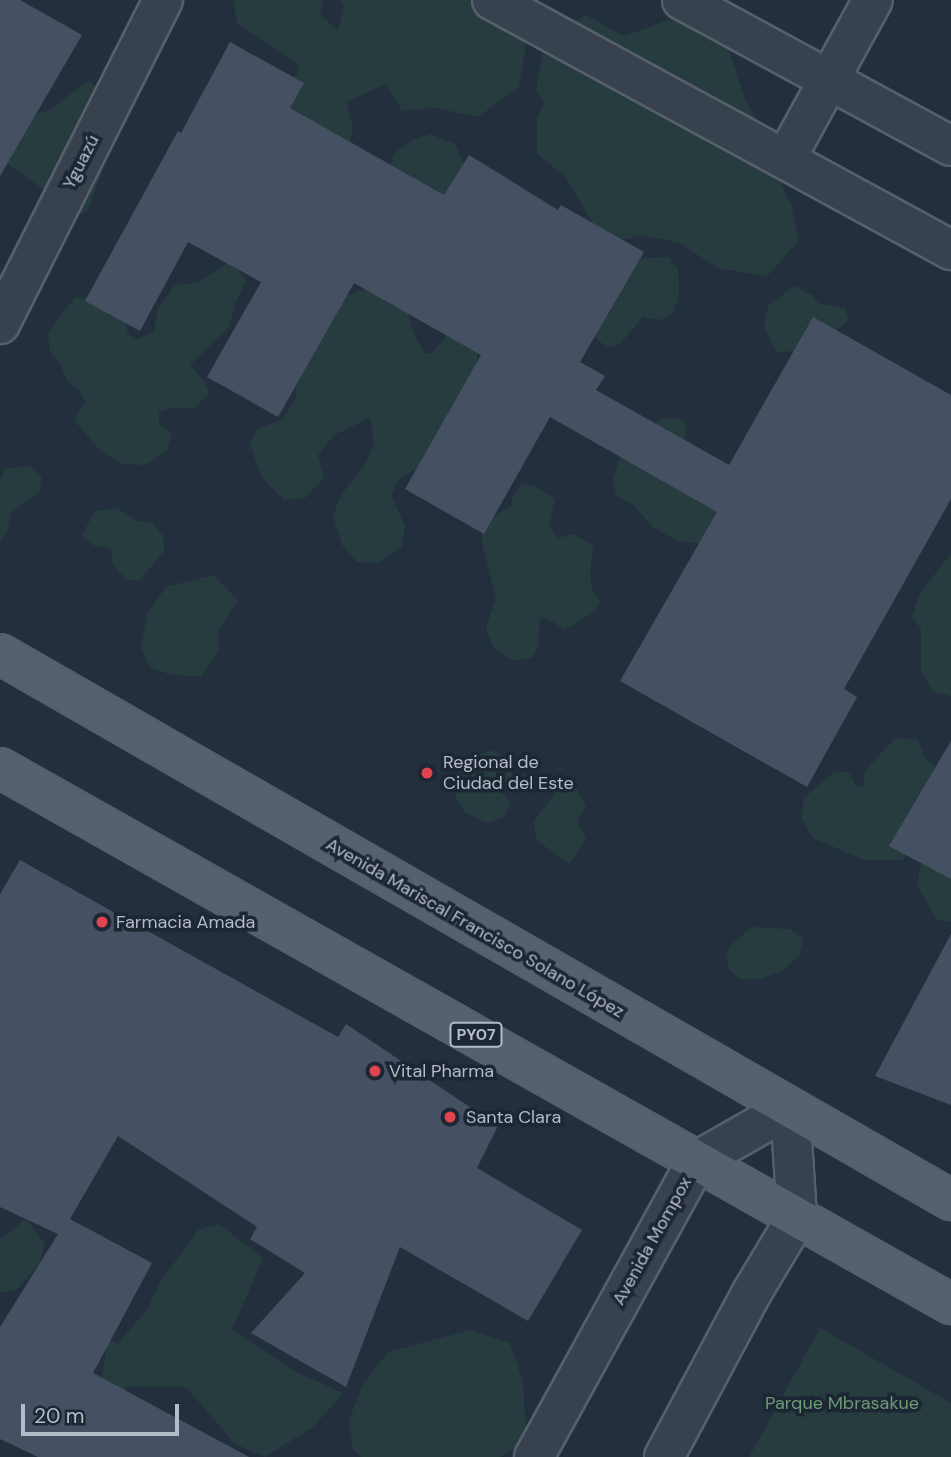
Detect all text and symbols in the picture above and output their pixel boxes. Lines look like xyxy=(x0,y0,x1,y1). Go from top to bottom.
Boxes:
street label: Yguazú xyxy=(58,131,104,193)
place label: Regional de Ciudad del Este xyxy=(443,752,574,794)
marker: Regional de Ciudad del Este xyxy=(417,763,437,783)
street label: Avenida Mariscal Francisco Solano López xyxy=(322,833,628,1023)
place label: Farmacia Amada xyxy=(116,911,255,933)
marker: Farmacia Amada xyxy=(94,914,110,930)
road number: PY07 xyxy=(448,1023,504,1048)
place label: Vital Pharma xyxy=(389,1060,494,1082)
marker: Vital Pharma xyxy=(367,1063,383,1079)
place label: Santa Clara xyxy=(466,1106,561,1128)
marker: Santa Clara xyxy=(440,1107,460,1127)
street label: Avenida Mompox xyxy=(608,1173,696,1309)
scale bar xyxy=(24,1390,182,1434)
park label: Parque Mbrasakue xyxy=(765,1392,919,1414)
text: 20 m xyxy=(34,1402,85,1430)

